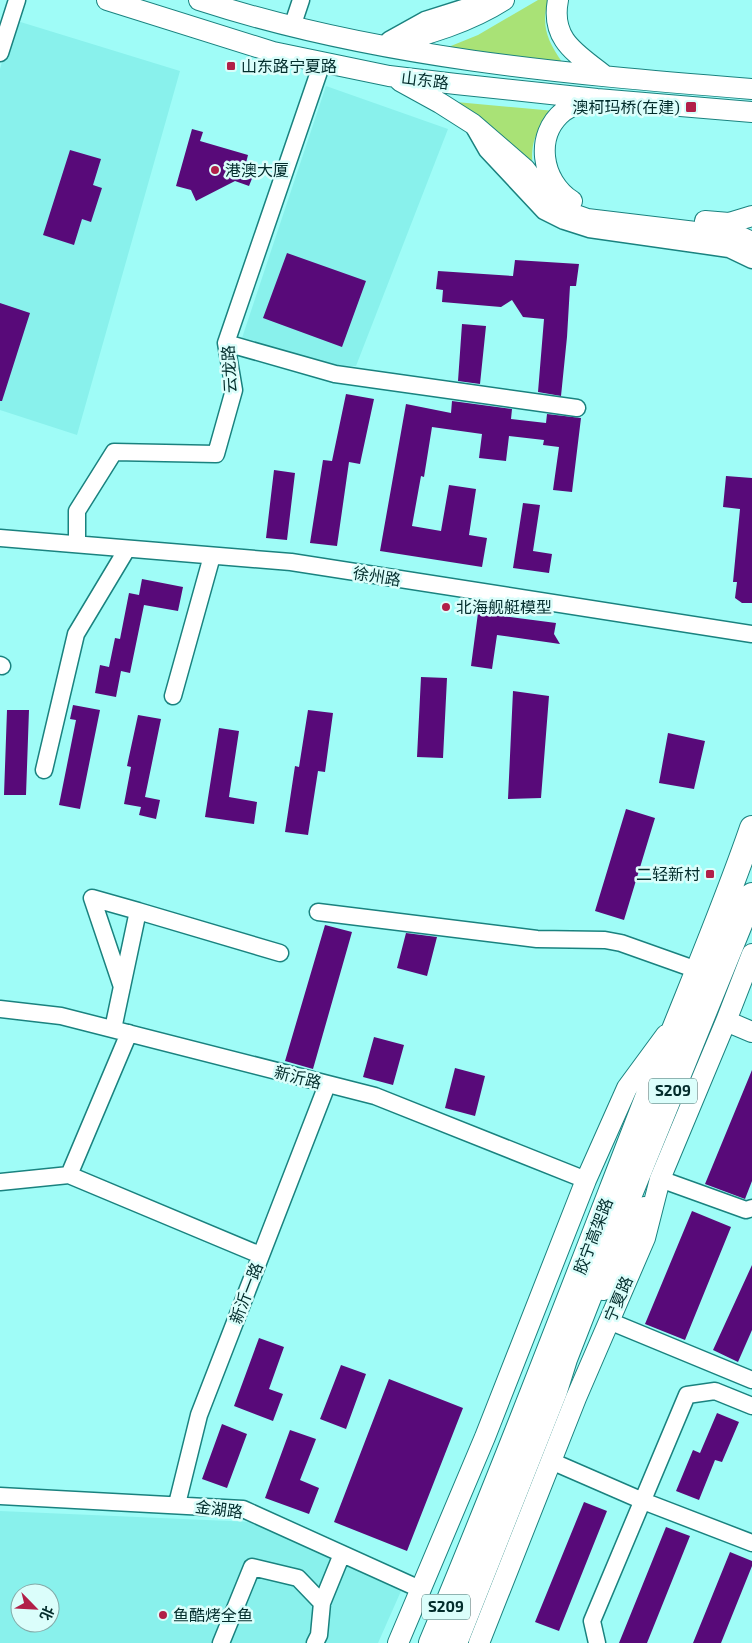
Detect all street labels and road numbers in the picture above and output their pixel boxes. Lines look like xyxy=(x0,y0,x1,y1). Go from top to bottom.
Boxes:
street label: 山东路 xyxy=(400,67,450,92)
street label: 云龙路 xyxy=(218,345,239,393)
street label: 徐州路 xyxy=(352,562,402,589)
street label: 新沂路 xyxy=(273,1061,324,1092)
road number: S209 xyxy=(649,1078,697,1104)
street label: 胶宁高架路 xyxy=(569,1195,616,1277)
street label: 新沂一路 xyxy=(225,1260,266,1326)
street label: 宁夏路 xyxy=(599,1273,636,1325)
street label: 金湖路 xyxy=(194,1496,244,1521)
road number: S209 xyxy=(422,1594,470,1620)

